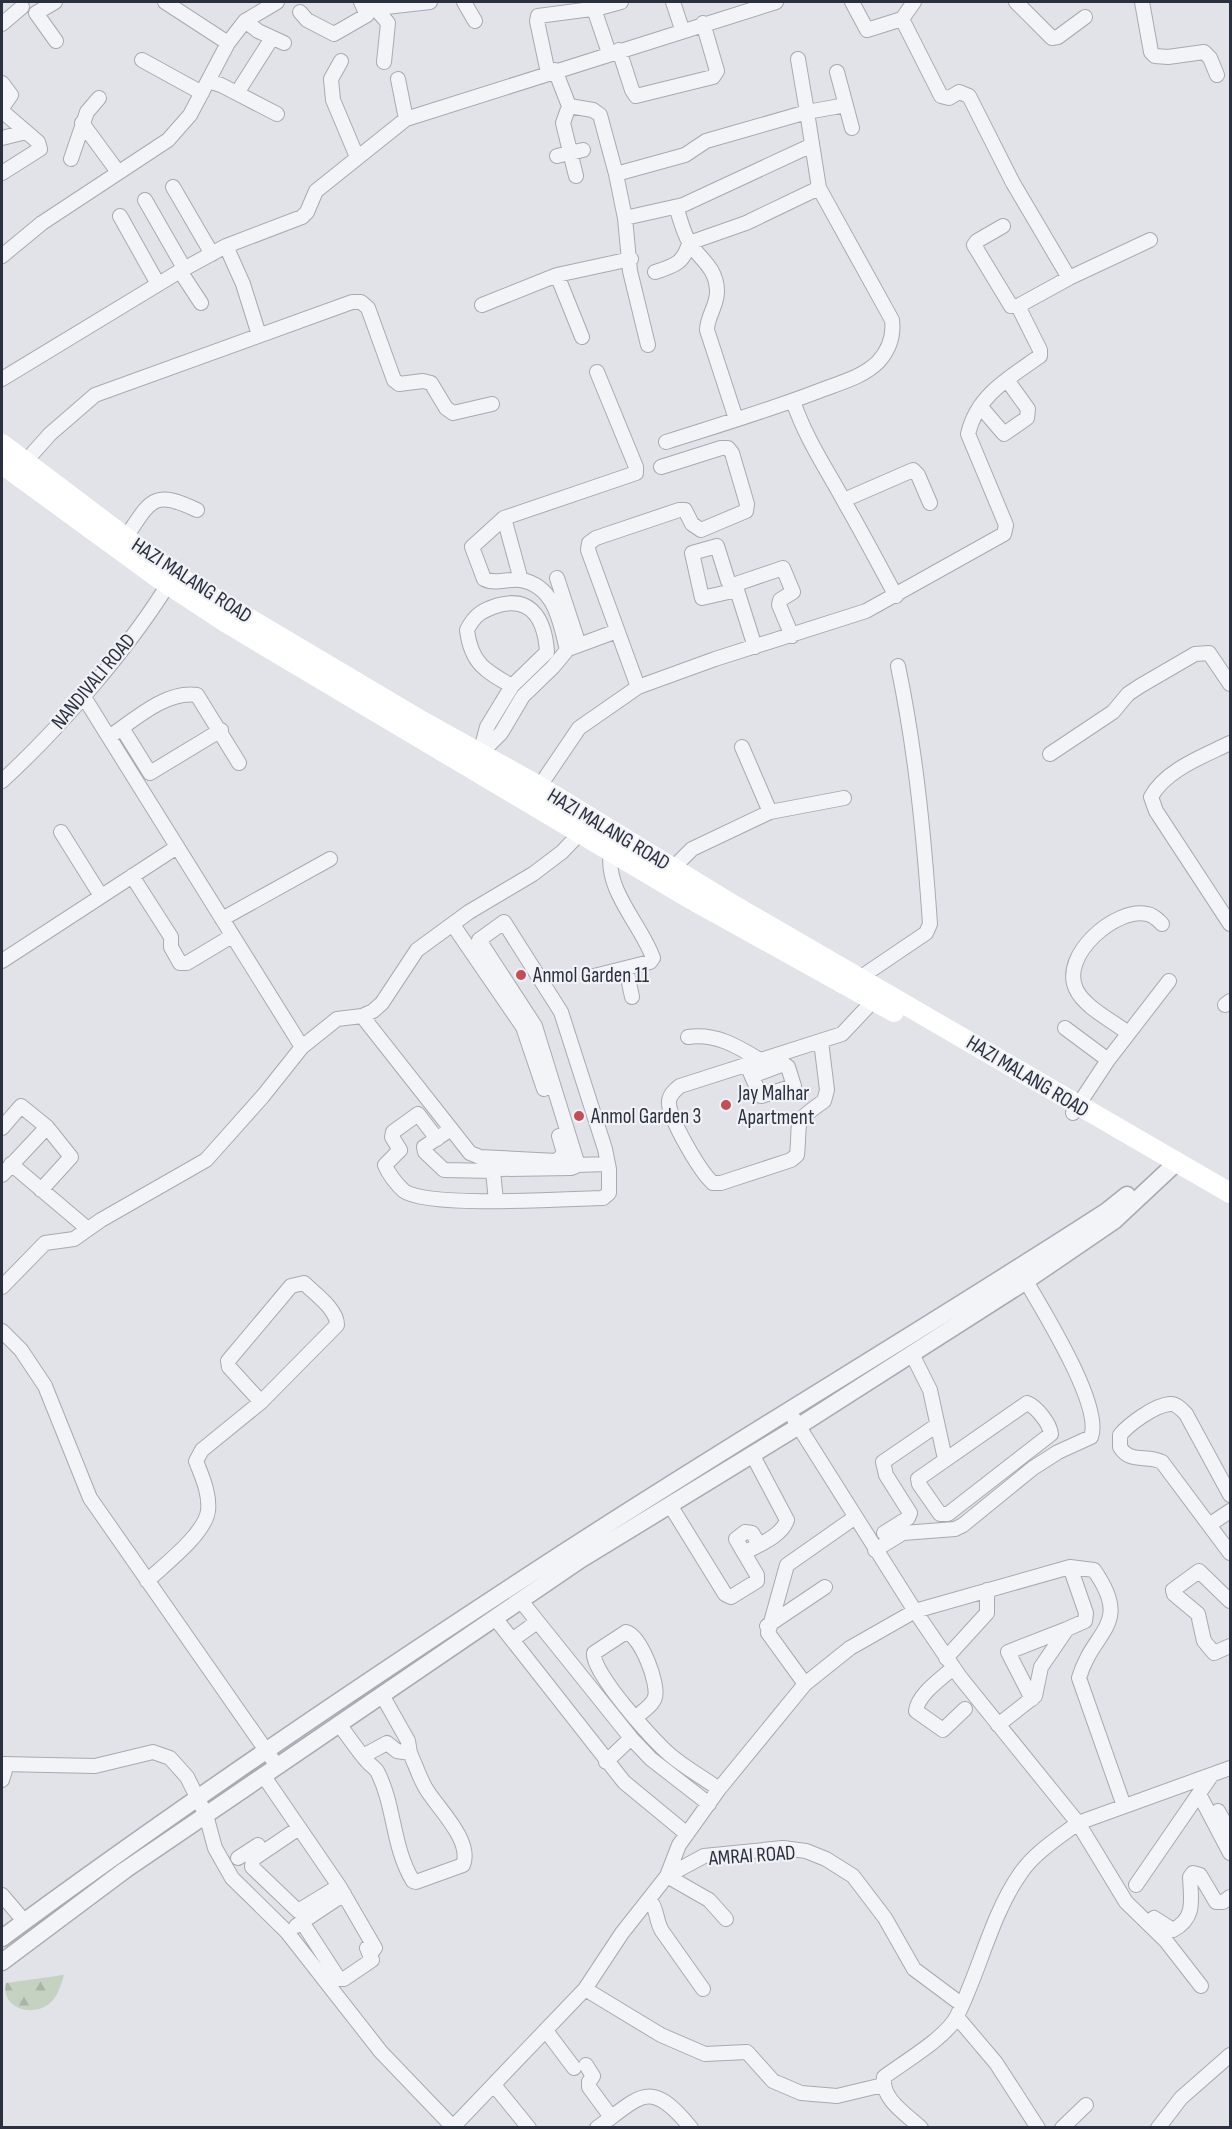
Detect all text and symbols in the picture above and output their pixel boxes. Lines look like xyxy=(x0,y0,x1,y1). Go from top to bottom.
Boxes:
street label: HAZI MALANG ROAD xyxy=(127,532,257,629)
street label: NANDIVALI ROAD xyxy=(46,628,141,734)
street label: HAZI MALANG ROAD xyxy=(543,783,674,876)
place label: Anmol Garden 11 xyxy=(532,963,650,988)
marker: Anmol Garden 11 xyxy=(514,968,528,982)
street label: HAZI MALANG ROAD xyxy=(962,1030,1093,1123)
place label: Jay Malhar Apartment xyxy=(737,1081,814,1130)
marker: Jay Malhar Apartment xyxy=(719,1098,733,1112)
place label: Anmol Garden 3 xyxy=(590,1104,701,1129)
marker: Anmol Garden 3 xyxy=(572,1109,586,1123)
street label: AMRAI ROAD xyxy=(707,1840,796,1871)

